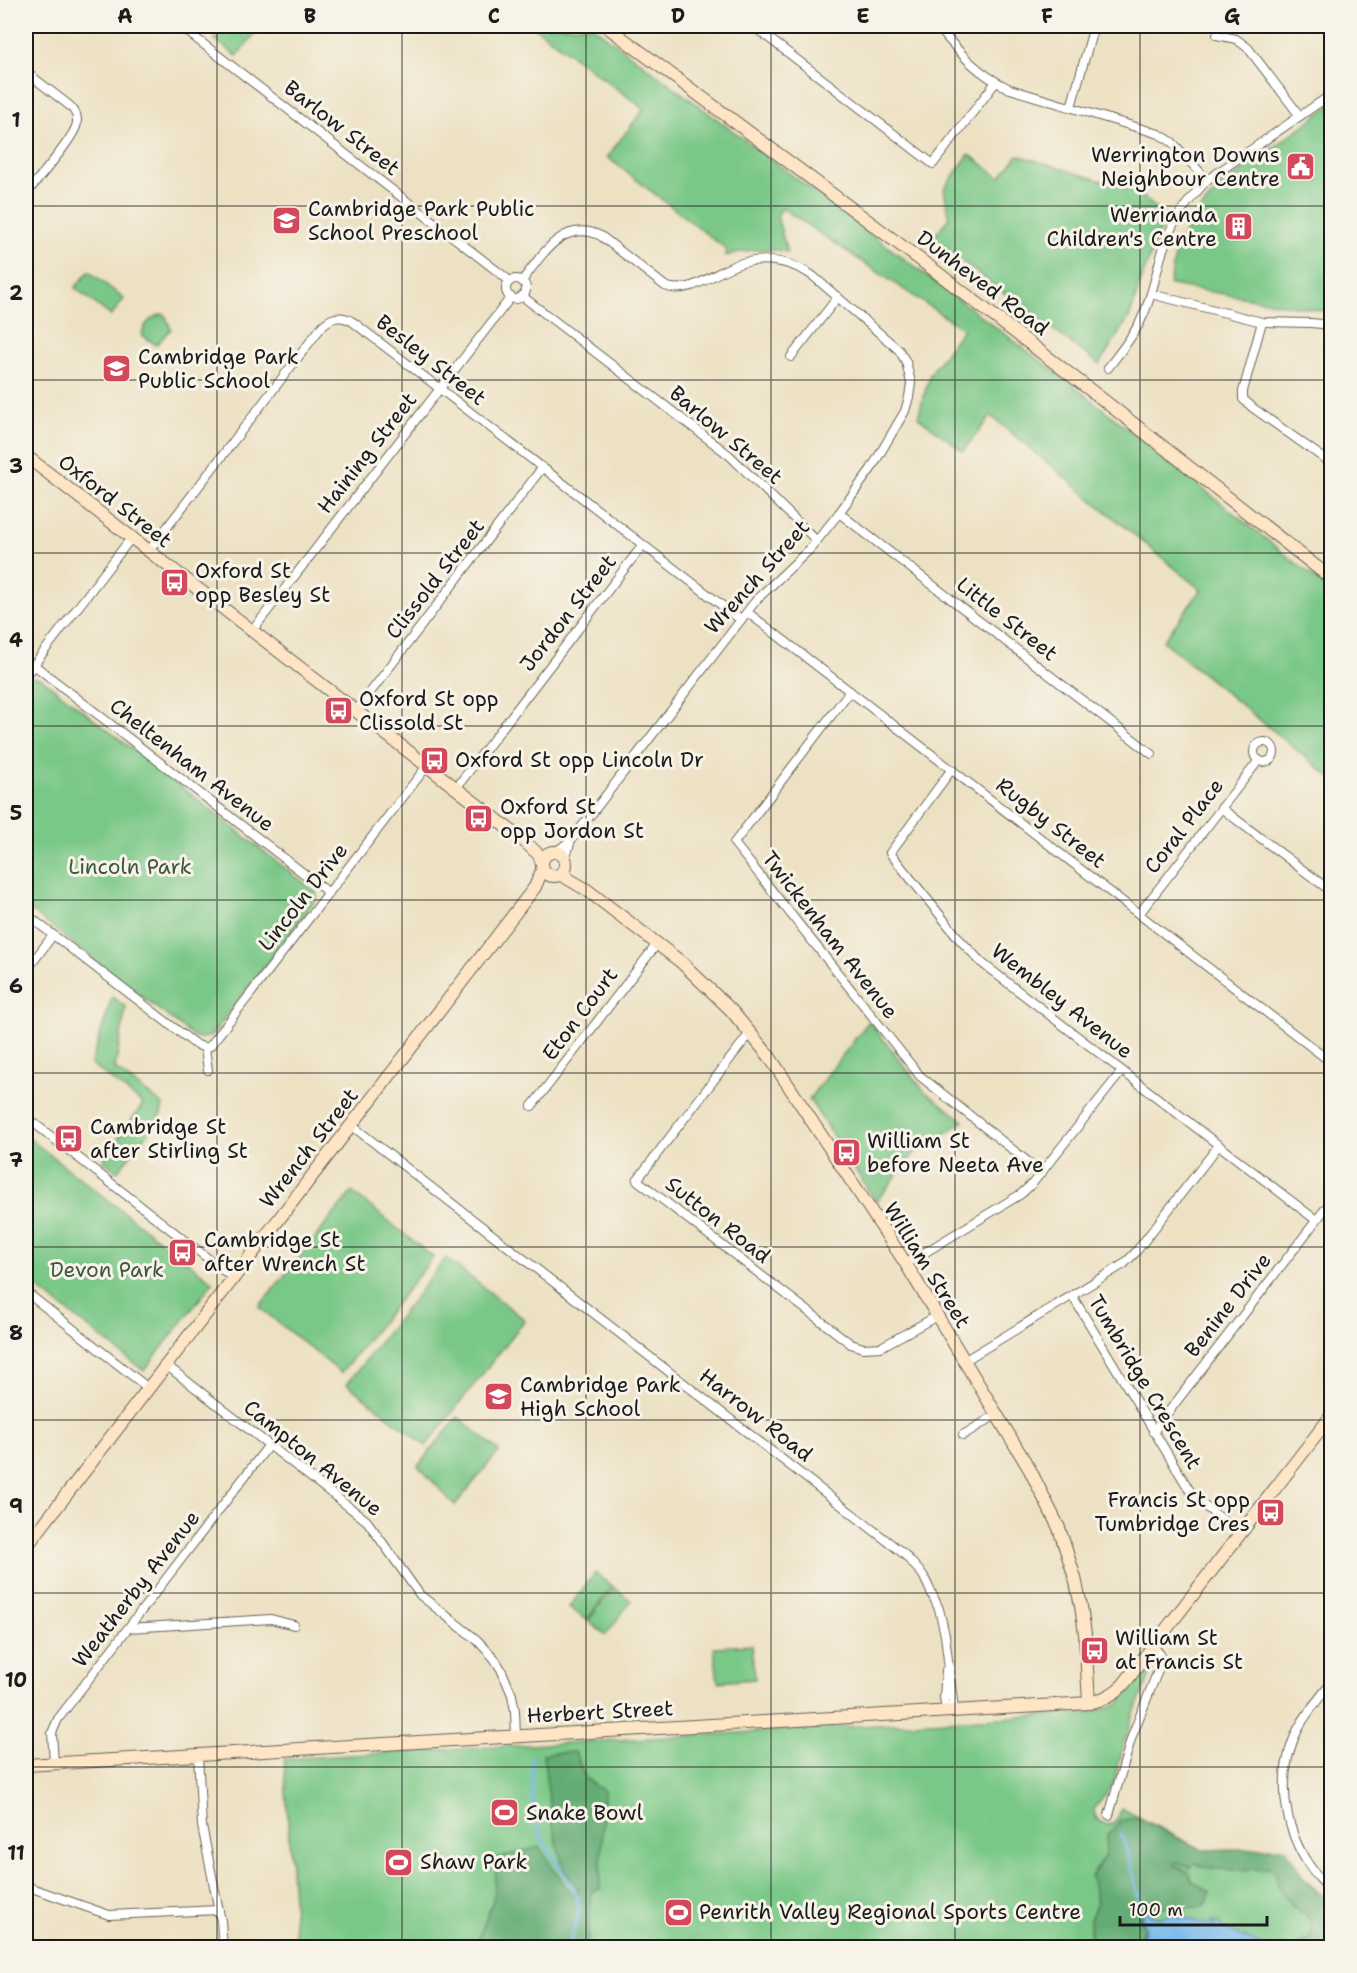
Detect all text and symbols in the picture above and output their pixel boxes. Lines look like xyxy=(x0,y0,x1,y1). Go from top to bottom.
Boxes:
text: A xyxy=(117,3,133,29)
text: B xyxy=(304,3,316,29)
text: C xyxy=(488,3,500,29)
text: D xyxy=(671,3,685,29)
text: E xyxy=(856,3,870,29)
text: F xyxy=(1041,3,1053,29)
text: G xyxy=(1224,3,1240,29)
street label: Barlow Street xyxy=(278,74,406,182)
text: 1 xyxy=(11,107,21,133)
place label: Werrington Downs Neighbour Centre xyxy=(1091,141,1280,193)
public building icon: Werrington Downs Neighbour Centre xyxy=(1285,151,1317,183)
place label: Cambridge Park Public School Preschool xyxy=(308,195,535,247)
place label: Werrianda Children's Centre xyxy=(1047,201,1217,253)
school or university icon: Cambridge Park Public School Preschool xyxy=(271,205,303,237)
building icon: Werrianda Children's Centre xyxy=(1222,211,1254,243)
street label: Dunheved Road xyxy=(911,224,1055,342)
text: 2 xyxy=(9,280,23,306)
street label: Besley Street xyxy=(370,308,492,412)
place label: Cambridge Park Public School xyxy=(138,343,299,395)
school or university icon: Cambridge Park Public School xyxy=(101,353,133,385)
street label: Barlow Street xyxy=(663,379,789,491)
street label: Haining Street xyxy=(311,387,423,519)
street label: Oxford Street xyxy=(52,448,178,554)
text: 3 xyxy=(9,453,23,479)
street label: Clissold Street xyxy=(379,513,491,645)
street label: Wrench Street xyxy=(698,514,816,640)
street label: Jordon Street xyxy=(513,549,623,677)
place label: Oxford St opp Besley St xyxy=(195,557,330,609)
bus stop icon: Oxford St opp Besley St xyxy=(158,567,190,599)
street label: Little Street xyxy=(951,571,1063,667)
text: 4 xyxy=(9,627,23,653)
place label: Oxford St opp Clissold St xyxy=(359,685,499,737)
street label: Cheltenham Avenue xyxy=(104,692,280,838)
bus stop icon: Oxford St opp Clissold St xyxy=(322,695,354,727)
bus stop icon: Oxford St opp Lincoln Dr xyxy=(418,744,450,776)
place label: Oxford St opp Lincoln Dr xyxy=(455,746,704,774)
street label: Rugby Street xyxy=(990,771,1112,875)
street label: Coral Place xyxy=(1138,773,1230,879)
place label: Oxford St opp Jordon St xyxy=(500,793,644,845)
text: 5 xyxy=(10,800,22,826)
bus stop icon: Oxford St opp Jordon St xyxy=(463,803,495,835)
street label: Lincoln Drive xyxy=(252,837,354,957)
street label: Twickenham Avenue xyxy=(756,845,904,1025)
park label: Lincoln Park xyxy=(68,853,192,881)
street label: Wembley Avenue xyxy=(985,937,1139,1065)
street label: Eton Court xyxy=(536,962,624,1066)
text: 6 xyxy=(9,973,23,999)
street label: Wrench Street xyxy=(253,1082,365,1214)
place label: Cambridge St after Stirling St xyxy=(90,1113,248,1165)
bus stop icon: Cambridge St after Stirling St xyxy=(53,1123,85,1155)
place label: William St before Neeta Ave xyxy=(867,1127,1044,1179)
bus stop icon: William St before Neeta Ave xyxy=(830,1137,862,1169)
text: 7 xyxy=(9,1147,23,1173)
street label: Sutton Road xyxy=(660,1170,776,1270)
street label: William Street xyxy=(877,1197,977,1333)
place label: Cambridge St after Wrench St xyxy=(204,1226,366,1278)
bus stop icon: Cambridge St after Wrench St xyxy=(167,1236,199,1268)
street label: Benine Drive xyxy=(1178,1247,1278,1363)
park label: Devon Park xyxy=(50,1256,164,1284)
street label: Tumbridge Crescent xyxy=(1082,1289,1208,1475)
text: 8 xyxy=(9,1320,23,1346)
street label: Harrow Road xyxy=(694,1362,818,1468)
place label: Cambridge Park High School xyxy=(520,1371,681,1423)
school or university icon: Cambridge Park High School xyxy=(483,1381,515,1413)
street label: Campton Avenue xyxy=(238,1393,388,1523)
place label: Francis St opp Tumbridge Cres xyxy=(1094,1486,1250,1538)
text: 9 xyxy=(9,1493,23,1519)
bus stop icon: Francis St opp Tumbridge Cres xyxy=(1255,1496,1287,1528)
street label: Weatherby Avenue xyxy=(66,1505,206,1673)
place label: William St at Francis St xyxy=(1115,1624,1243,1676)
bus stop icon: William St at Francis St xyxy=(1078,1634,1110,1666)
text: 10 xyxy=(5,1667,27,1693)
street label: Herbert Street xyxy=(526,1694,674,1730)
sports icon: Snake Bowl xyxy=(489,1797,521,1829)
place label: Snake Bowl xyxy=(526,1799,644,1827)
text: 11 xyxy=(7,1840,25,1866)
sports icon: Shaw Park xyxy=(383,1846,415,1878)
place label: Shaw Park xyxy=(420,1848,528,1876)
scale bar xyxy=(1120,1889,1267,1927)
sports icon: Penrith Valley Regional Sports Centre xyxy=(662,1896,694,1928)
place label: Penrith Valley Regional Sports Centre xyxy=(699,1898,1081,1926)
text: 100 m xyxy=(1129,1898,1183,1922)

